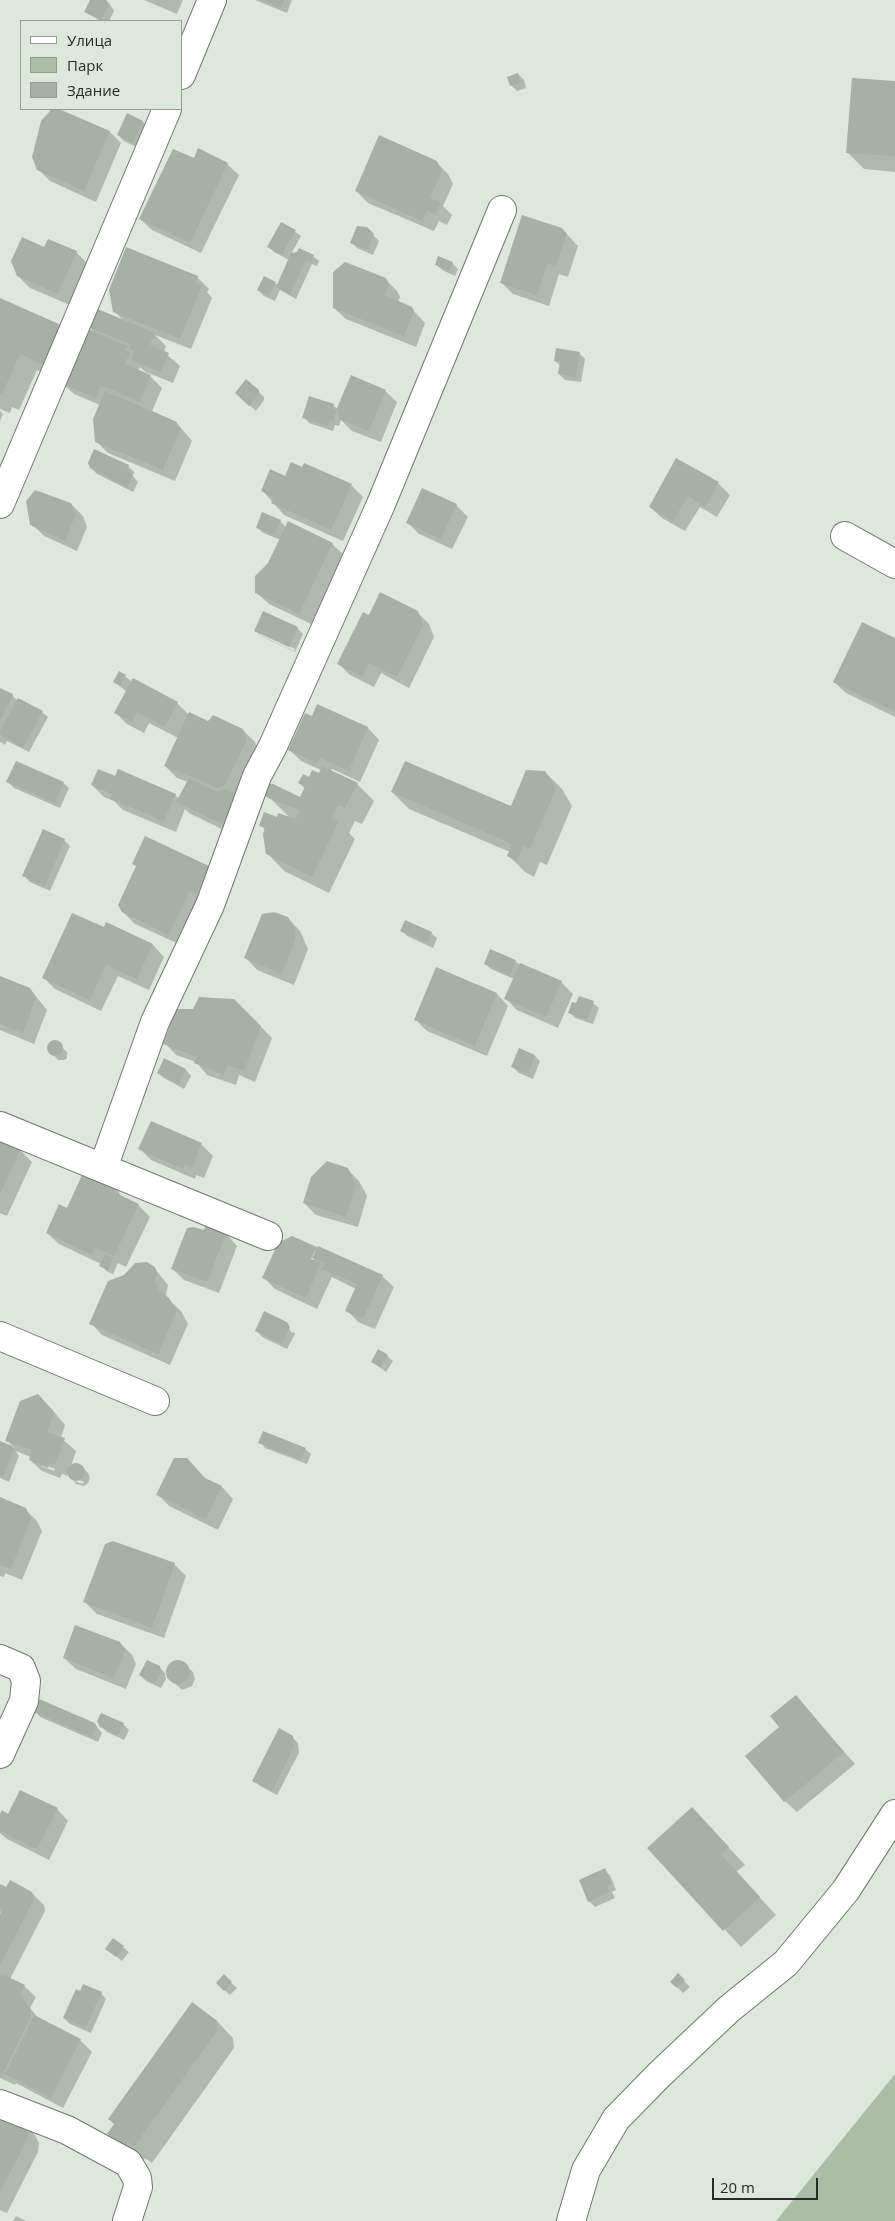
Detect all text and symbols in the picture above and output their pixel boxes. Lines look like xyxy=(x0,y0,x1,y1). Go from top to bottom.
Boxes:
legend xyxy=(20,20,182,110)
text: Улица xyxy=(67,30,112,50)
text: Парк xyxy=(67,55,103,75)
text: Здание xyxy=(67,80,120,100)
scale bar xyxy=(715,2168,821,2200)
text: 20 m xyxy=(720,2177,755,2197)

